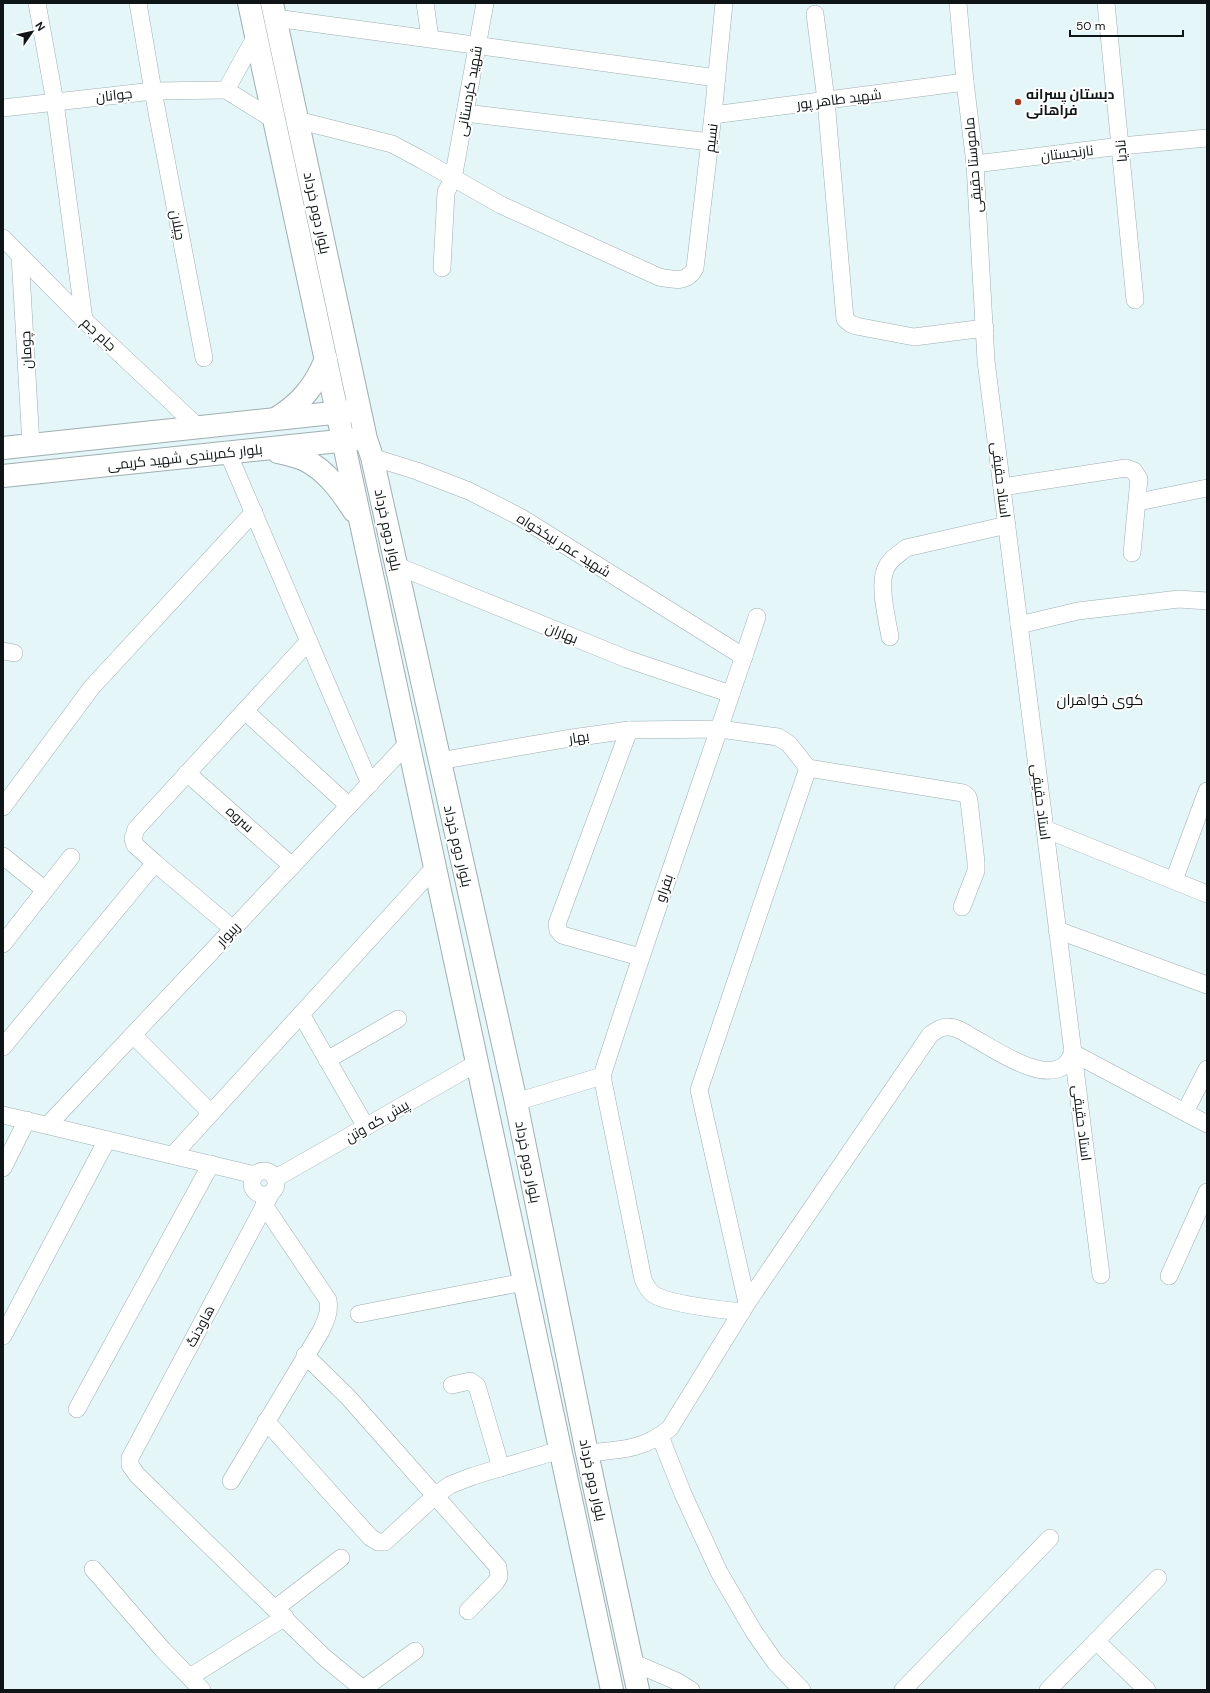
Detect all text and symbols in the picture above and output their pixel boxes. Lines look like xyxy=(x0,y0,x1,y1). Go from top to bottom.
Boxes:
north arrow xyxy=(12,12,52,52)
scale bar xyxy=(1070,12,1183,38)
text: 50 m xyxy=(1076,18,1105,34)
text: N xyxy=(32,19,48,34)
street label: شهید کردستانی xyxy=(452,44,486,138)
street label: جوانان xyxy=(95,84,133,106)
street label: شهید طاهر پور xyxy=(795,85,883,114)
place label: دبستان پسرانه فراهانی xyxy=(1026,85,1115,119)
marker: دبستان پسرانه فراهانی xyxy=(1013,97,1023,107)
street label: ماموستا حقیقی xyxy=(960,116,986,214)
street label: نسیم xyxy=(700,122,723,154)
street label: نادیا xyxy=(1111,139,1131,163)
street label: نارنجستان xyxy=(1039,141,1095,165)
street label: بلوار دوم خرداد xyxy=(299,170,334,256)
street label: چیلان xyxy=(165,208,190,242)
street label: جام جم xyxy=(77,313,120,355)
street label: چومان xyxy=(16,330,37,370)
street label: بلوار کمربندی شهید کریمی xyxy=(106,440,264,474)
street label: استاد حقیقی xyxy=(987,441,1015,519)
street label: بلوار دوم خرداد xyxy=(370,487,405,573)
street label: شهید عمر نیکخواه xyxy=(514,509,614,581)
street label: بهاران xyxy=(543,618,581,648)
district label: کوی خواهران xyxy=(1057,690,1143,710)
street label: بهار xyxy=(566,727,591,747)
street label: استاد حقیقی xyxy=(1027,763,1055,841)
street label: سروه xyxy=(222,802,258,836)
street label: بلوار دوم خرداد xyxy=(439,803,476,889)
street label: بفراو xyxy=(651,872,677,904)
street label: ریبوار xyxy=(212,918,244,951)
street label: استاد حقیقی xyxy=(1068,1084,1096,1162)
street label: پیش که وتن xyxy=(342,1095,413,1147)
street label: بلوار دوم خرداد xyxy=(510,1119,545,1205)
street label: هاودنگ xyxy=(182,1302,218,1350)
street label: بلوار دوم خرداد xyxy=(575,1437,610,1523)

